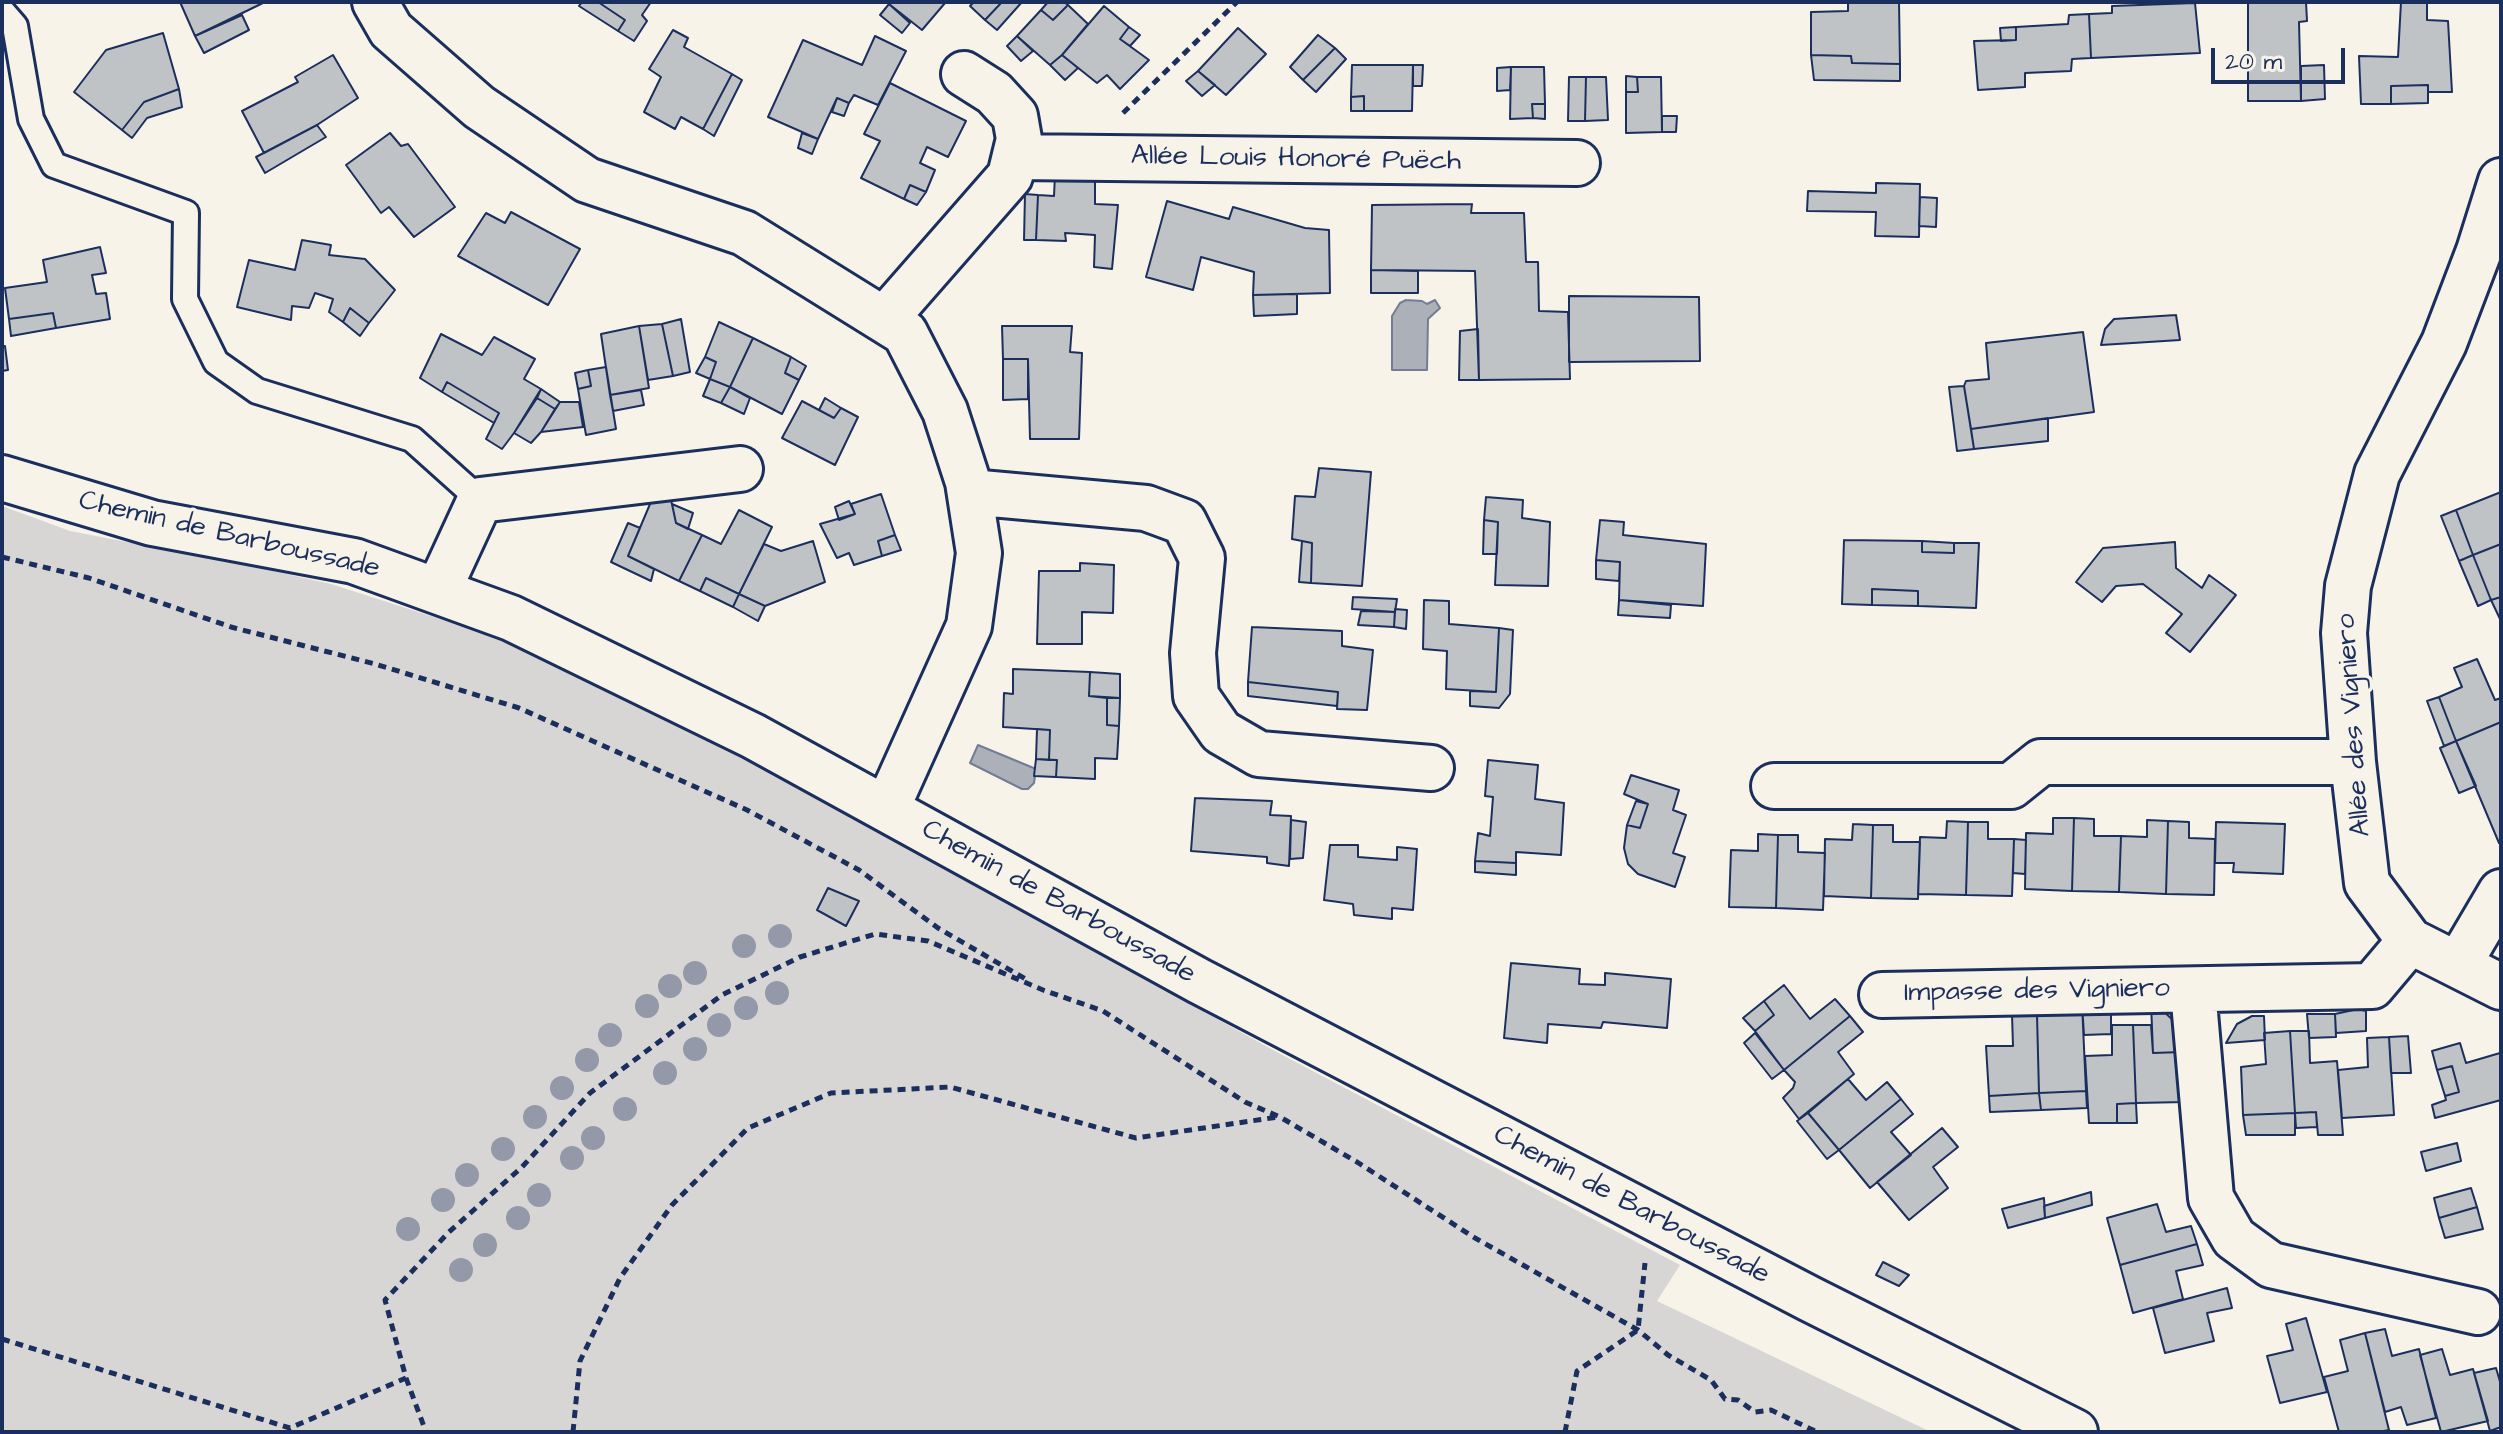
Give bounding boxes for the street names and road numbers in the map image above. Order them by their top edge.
street label: Allée Louis Honoré Puëch [1131,140,1461,180]
street label: Chemin de Barboussade [75,485,383,587]
street label: Allée des Vigniero [2330,612,2380,838]
street label: Chemin de Barboussade [915,814,1201,992]
street label: Impasse des Vigniero [1904,973,2170,1011]
street label: Chemin de Barboussade [1487,1119,1775,1293]

